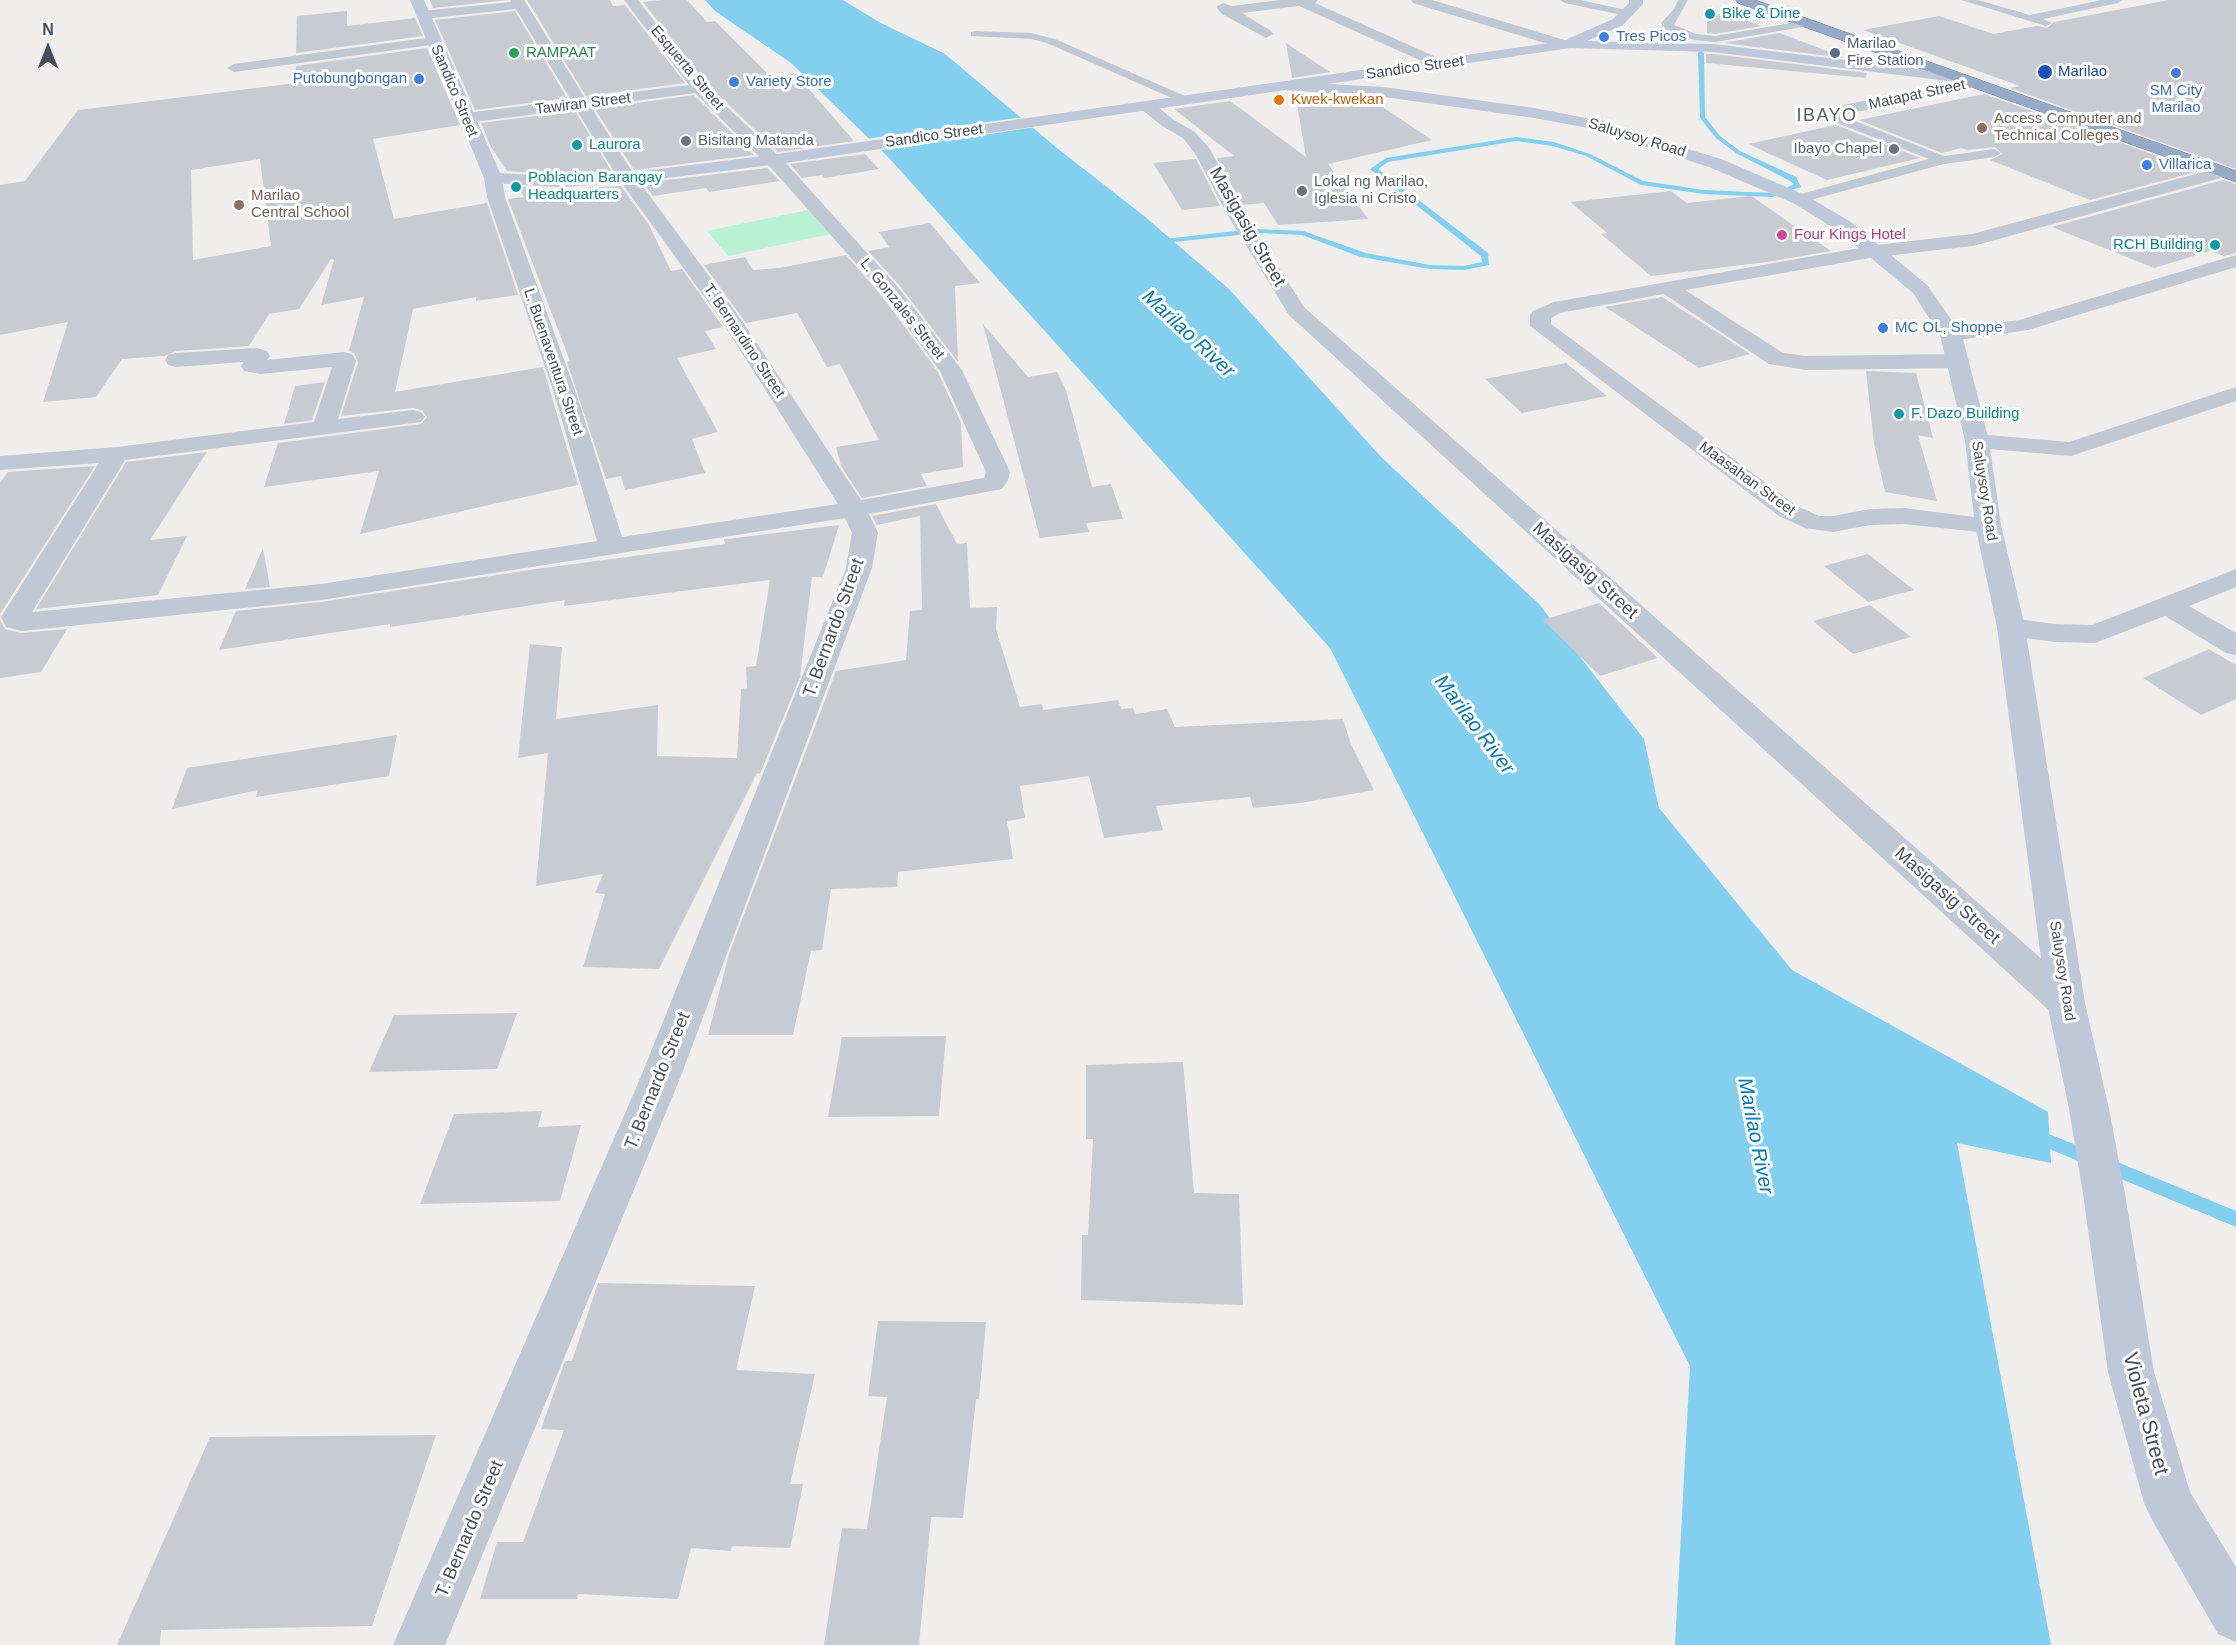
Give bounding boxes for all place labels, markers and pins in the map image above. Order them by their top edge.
place label: Bike & Dine [1722,5,1800,23]
marker: Bike & Dine [1703,7,1717,21]
place label: Tres Picos [1616,28,1686,46]
marker: Tres Picos [1597,30,1611,44]
place label: Marilao Fire Station [1847,35,1924,70]
place label: RAMPAAT [526,44,596,62]
marker: RAMPAAT [507,46,521,60]
marker: Marilao Fire Station [1828,46,1842,60]
marker: Marilao [2036,63,2054,81]
place label: Marilao [2058,63,2107,81]
marker: SM City Marilao [2169,66,2183,80]
place label: Putobungbongan [293,70,407,88]
marker: Putobungbongan [412,72,426,86]
place label: Variety Store [746,73,832,91]
marker: Variety Store [727,75,741,89]
place label: SM City Marilao [2150,82,2202,117]
place label: Kwek-kwekan [1291,91,1384,109]
marker: Kwek-kwekan [1272,93,1286,107]
place label: Access Computer and Technical Colleges [1994,110,2142,145]
marker: Access Computer and Technical Colleges [1975,121,1989,135]
place label: Bisitang Matanda [698,132,814,150]
marker: Bisitang Matanda [679,134,693,148]
place label: Laurora [589,136,641,154]
marker: Laurora [570,138,584,152]
place label: Ibayo Chapel [1794,140,1882,158]
marker: Ibayo Chapel [1887,142,1901,156]
place label: Villarica [2159,156,2211,174]
marker: Villarica [2140,158,2154,172]
place label: Poblacion Barangay Headquarters [528,169,662,204]
place label: Lokal ng Marilao, Iglesia ni Cristo [1314,173,1428,208]
marker: Poblacion Barangay Headquarters [509,180,523,194]
marker: Lokal ng Marilao, Iglesia ni Cristo [1295,184,1309,198]
place label: Marilao Central School [251,187,349,222]
marker: Marilao Central School [232,198,246,212]
place label: Four Kings Hotel [1794,226,1906,244]
marker: Four Kings Hotel [1775,228,1789,242]
place label: RCH Building [2113,236,2203,254]
marker: RCH Building [2208,238,2222,252]
place label: MC OL, Shoppe [1895,319,2003,337]
marker: MC OL, Shoppe [1876,321,1890,335]
place label: F. Dazo Building [1911,405,2019,423]
marker: F. Dazo Building [1892,407,1906,421]

